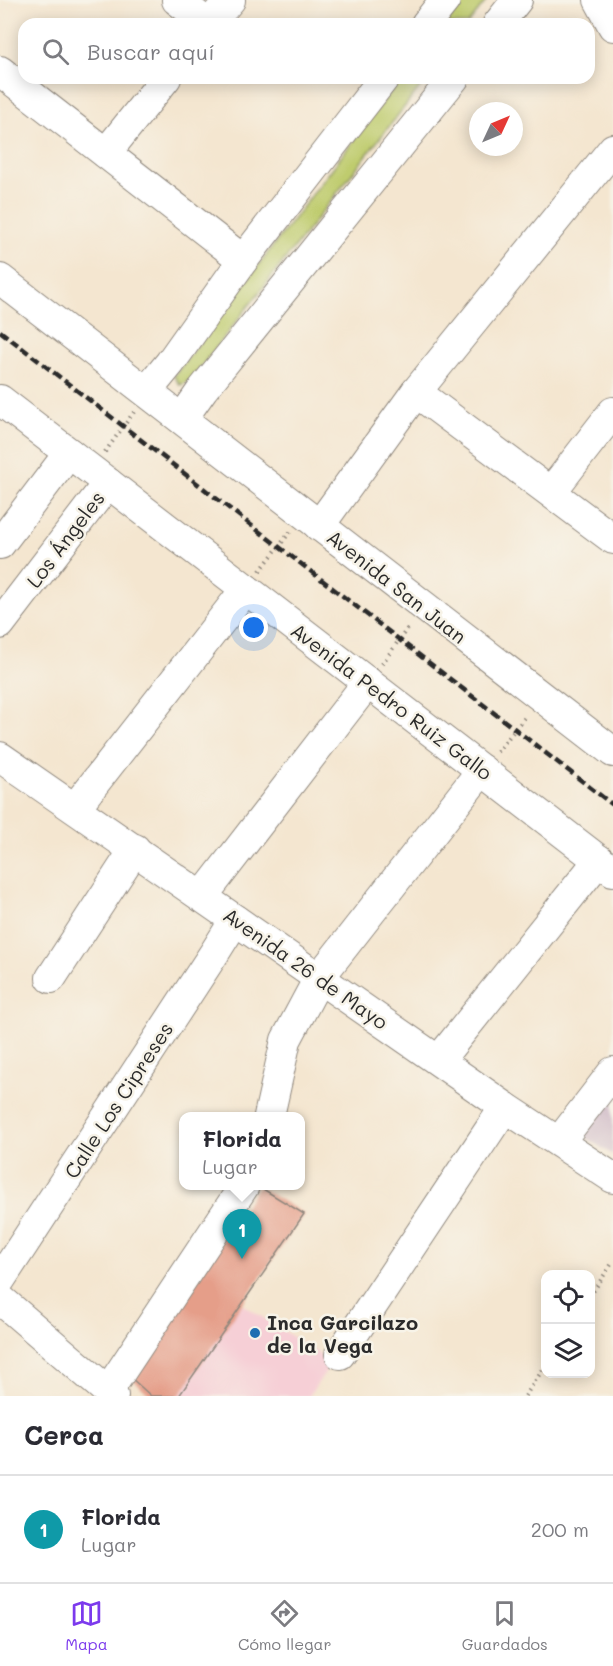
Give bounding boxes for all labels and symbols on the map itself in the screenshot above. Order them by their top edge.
north arrow [469,102,523,156]
street label: Los Ángeles [20,485,110,593]
street label: Avenida San Juan [322,523,472,649]
your location [239,613,268,642]
street label: Avenida Pedro Ruiz Gallo [286,617,498,785]
street label: Avenida 26 de Mayo [219,901,394,1035]
street label: Calle Los Cipreses [58,1017,178,1183]
pin: 1 [222,1210,262,1259]
place label: Inca Garcilazo de la Vega [267,1309,418,1358]
marker: Inca Garcilazo de la Vega [248,1326,262,1340]

